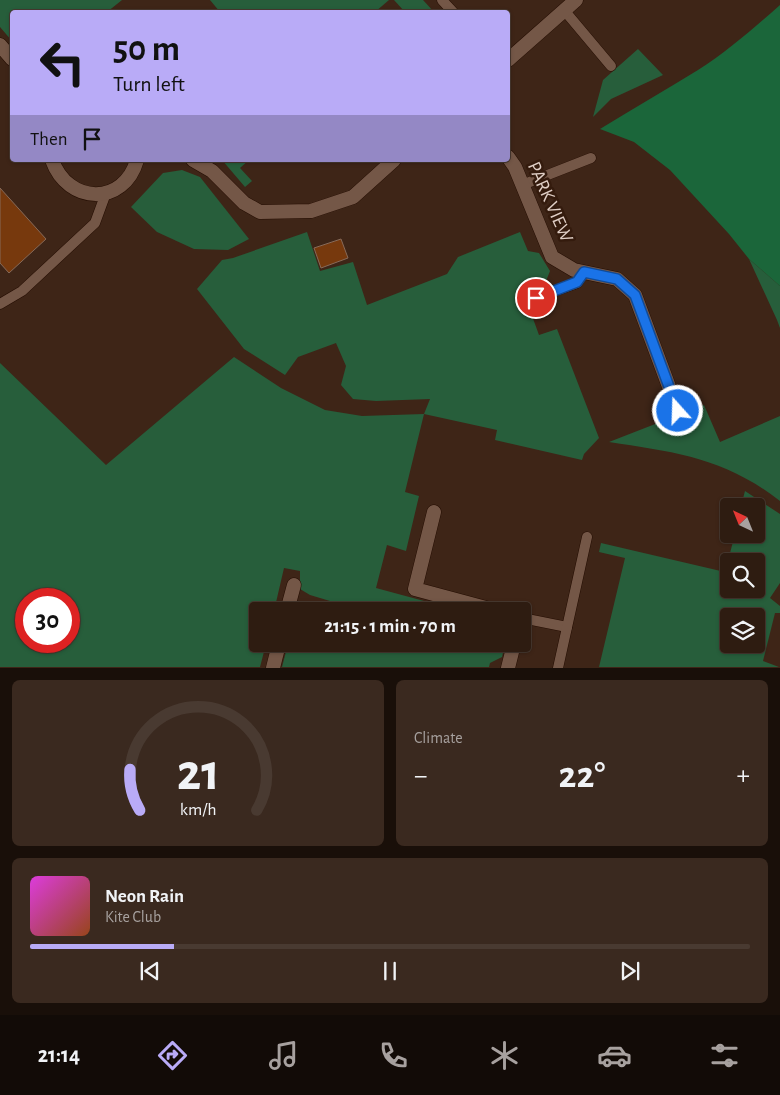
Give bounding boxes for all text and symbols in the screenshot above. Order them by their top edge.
icon: left [30,30,95,95]
text: 50 m [113,32,180,67]
text: Turn left [113,73,185,95]
icon: arrive [78,125,106,153]
text: Then [30,130,68,149]
street label: PARK VIEW [524,159,576,245]
pin [515,277,557,319]
icon: arrive [522,284,550,312]
position arrow [651,384,703,436]
north arrow [720,498,765,542]
map controls [720,498,765,653]
button: search [720,553,765,598]
speed limit sign: 30 [15,588,80,653]
button: layers [720,608,765,653]
text: 21:15 · 1 min · 70 m [324,617,456,636]
text: Climate [414,730,463,746]
text: 21 [176,747,220,799]
text: 22° [559,757,605,795]
text: − [414,762,427,790]
text: + [737,762,750,790]
text: km/h [180,801,216,819]
text: Neon Rain [105,887,184,906]
text: Kite Club [105,909,161,925]
icon: previous [136,957,164,985]
icon: pause [376,957,404,985]
icon: next [616,957,644,985]
icon: directions [155,1038,190,1073]
icon: music [266,1038,301,1073]
icon: phone [376,1038,411,1073]
icon: climate [487,1038,522,1073]
icon: car [597,1038,632,1073]
icon: filters [707,1038,742,1073]
text: 21:14 [38,1044,80,1066]

